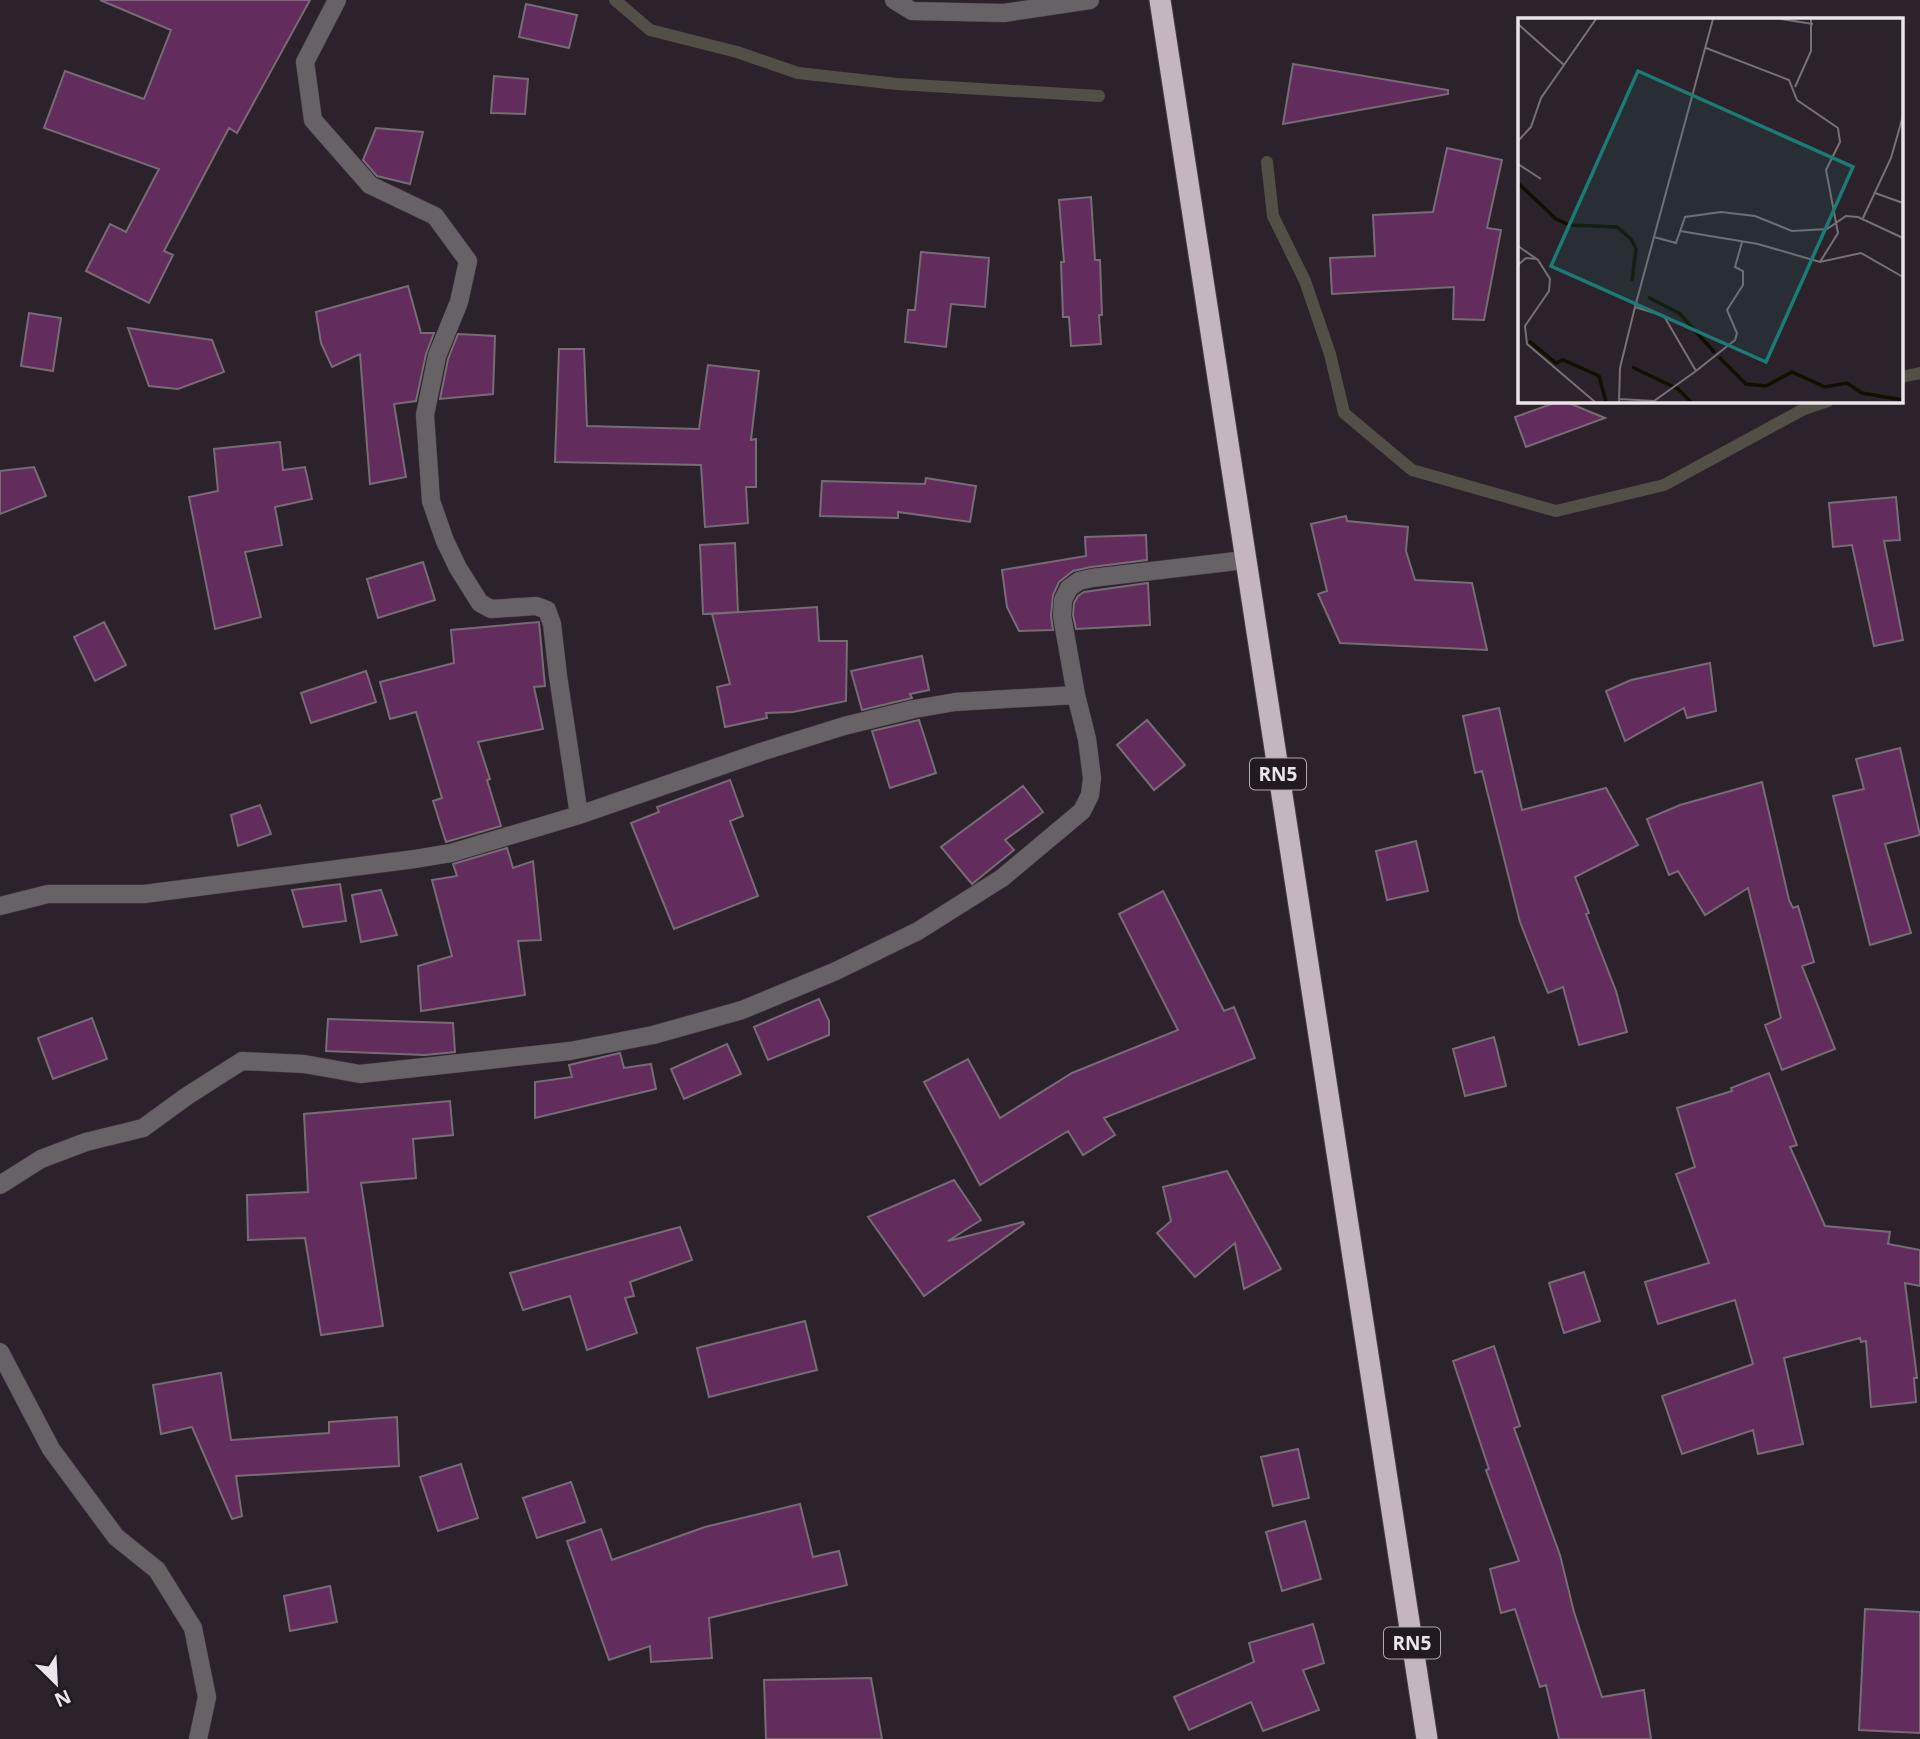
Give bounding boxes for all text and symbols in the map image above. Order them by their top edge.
inset map [1518,18,1902,402]
road number: RN5 [1250,758,1306,790]
road number: RN5 [1384,1628,1440,1658]
north arrow [21,1648,91,1718]
text: N [51,1684,75,1714]

